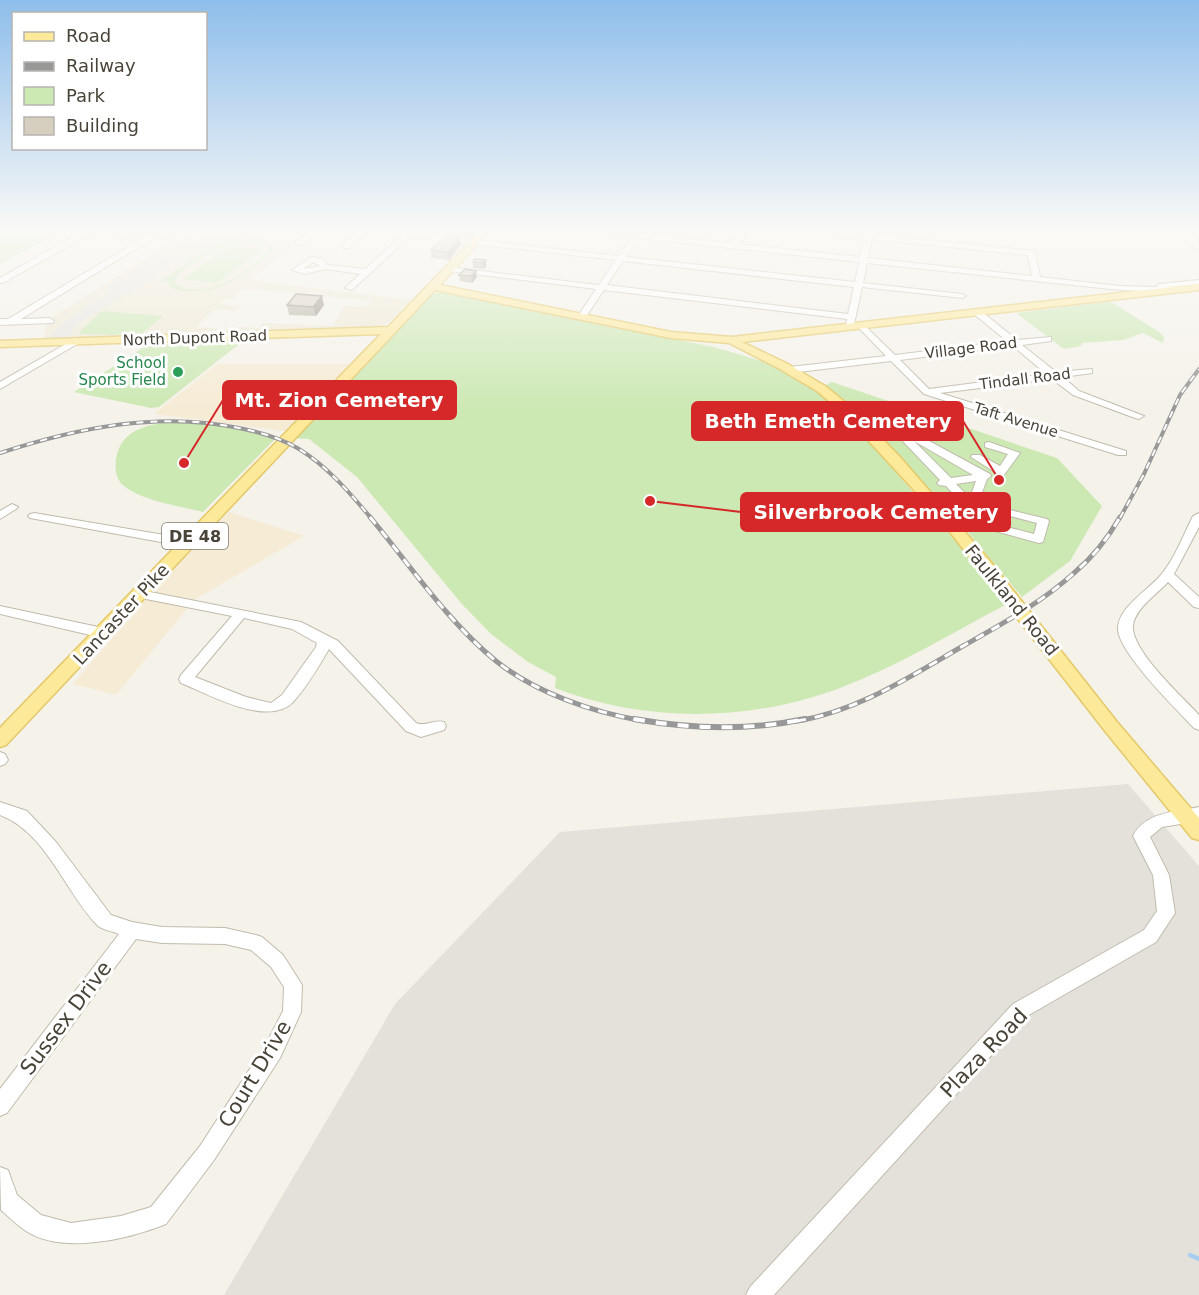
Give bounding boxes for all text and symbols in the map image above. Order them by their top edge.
legend [12,12,207,150]
text: Road [66,25,111,46]
text: Railway [66,55,136,76]
text: Park [66,85,105,106]
text: Building [66,115,139,136]
street label: North Dupont Road [123,326,267,350]
street label: Village Road [924,333,1018,363]
place label: School Sports Field [79,354,166,389]
street label: Tindall Road [977,364,1072,394]
marker: School Sports Field [171,365,185,379]
callout: Mt. Zion Cemetery [223,381,456,419]
text: Mt. Zion Cemetery [235,388,444,412]
street label: Taft Avenue [971,398,1060,441]
callout: Beth Emeth Cemetery [692,402,963,440]
text: Beth Emeth Cemetery [704,409,952,433]
callout: Silverbrook Cemetery [741,493,1010,531]
text: Silverbrook Cemetery [753,500,999,524]
road number: DE 48 [162,523,228,549]
street label: Faulkland Road [961,540,1063,660]
street label: Lancaster Pike [69,559,173,669]
street label: Sussex Drive [15,956,117,1080]
street label: Plaza Road [936,1003,1032,1103]
street label: Court Drive [214,1016,296,1132]

